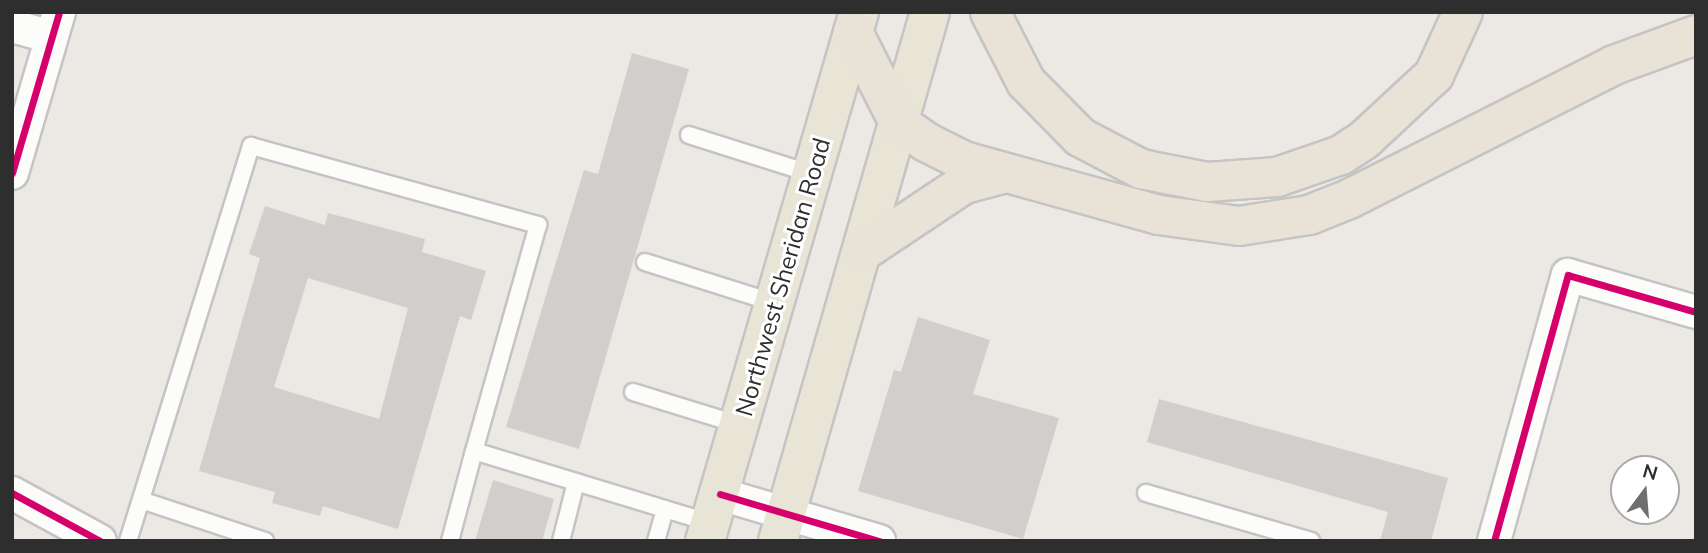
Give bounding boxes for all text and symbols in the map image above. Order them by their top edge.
street label: Northwest Sheridan Road [729,135,837,419]
north arrow [1610,455,1680,525]
text: N [1640,458,1660,485]

